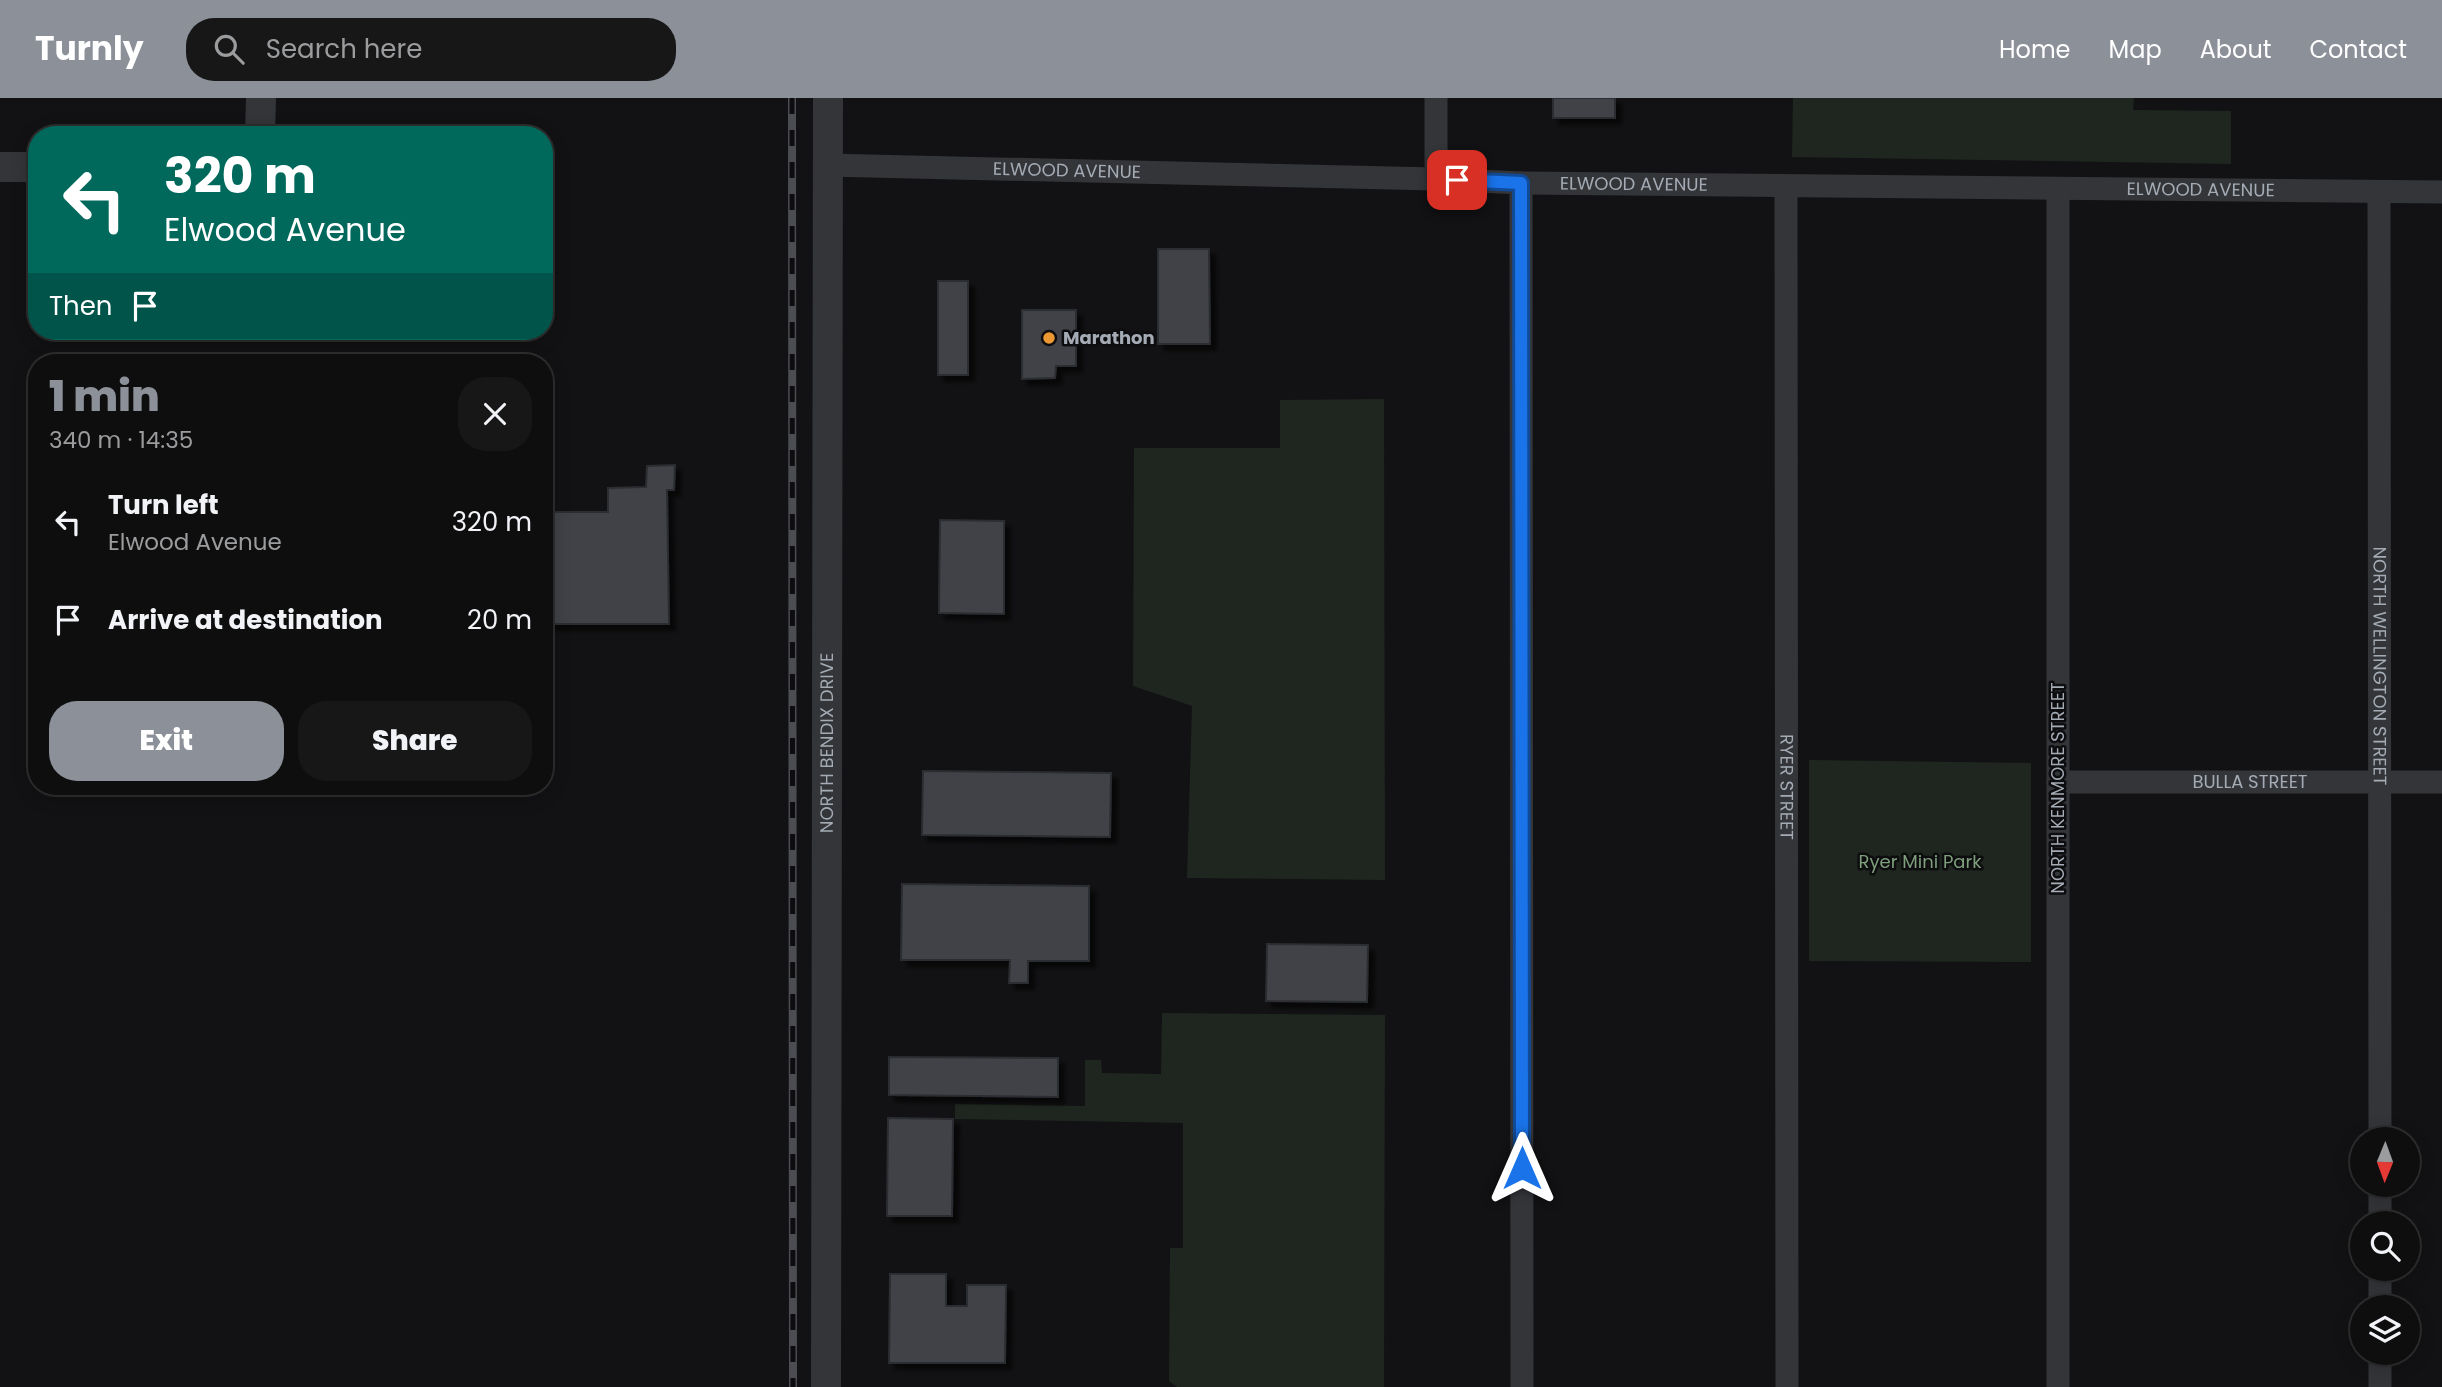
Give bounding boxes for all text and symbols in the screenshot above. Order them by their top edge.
search box [186,18,676,81]
text: Turnly [35,25,144,72]
icon: search [210,30,248,68]
text: Search here [266,31,422,67]
text: Home [1999,33,2071,66]
text: Map [2109,33,2162,66]
text: About [2200,33,2271,66]
text: Contact [2309,33,2407,66]
text: 320 m [164,142,316,210]
pin [1427,150,1487,210]
icon: left [49,154,140,245]
street label: ELWOOD AVENUE [993,156,1141,184]
icon: arrive [1438,161,1476,199]
street label: ELWOOD AVENUE [1560,170,1708,197]
street label: ELWOOD AVENUE [2127,176,2275,202]
text: Elwood Avenue [164,207,406,252]
icon: arrive [126,287,164,325]
text: Then [49,288,112,324]
place label: Marathon [1063,325,1155,350]
marker: Marathon [1041,330,1057,346]
text: 1 min [49,367,160,426]
button: close [458,377,532,451]
text: 340 m · 14:35 [49,424,193,456]
text: Turn left [108,487,219,523]
icon: left [49,503,87,541]
text: 320 m [452,504,532,540]
text: Elwood Avenue [108,526,282,558]
street label: NORTH WELLINGTON STREET [2367,546,2393,786]
icon: arrive [49,601,87,639]
text: Arrive at destination [108,602,383,638]
text: 20 m [467,602,532,638]
street label: NORTH BENDIX DRIVE [814,653,839,833]
street label: NORTH KENMORE STREET [2045,682,2070,894]
button: Exit [49,701,284,781]
button: Share [298,701,532,781]
street label: RYER STREET [1774,734,1800,840]
street label: BULLA STREET [2192,769,2308,794]
park label: Ryer Mini Park [1858,849,1982,874]
north arrow [2350,1127,2420,1197]
map controls [2350,1127,2420,1365]
position arrow [1485,1131,1559,1205]
button: search [2350,1211,2420,1281]
button: layers [2350,1295,2420,1365]

